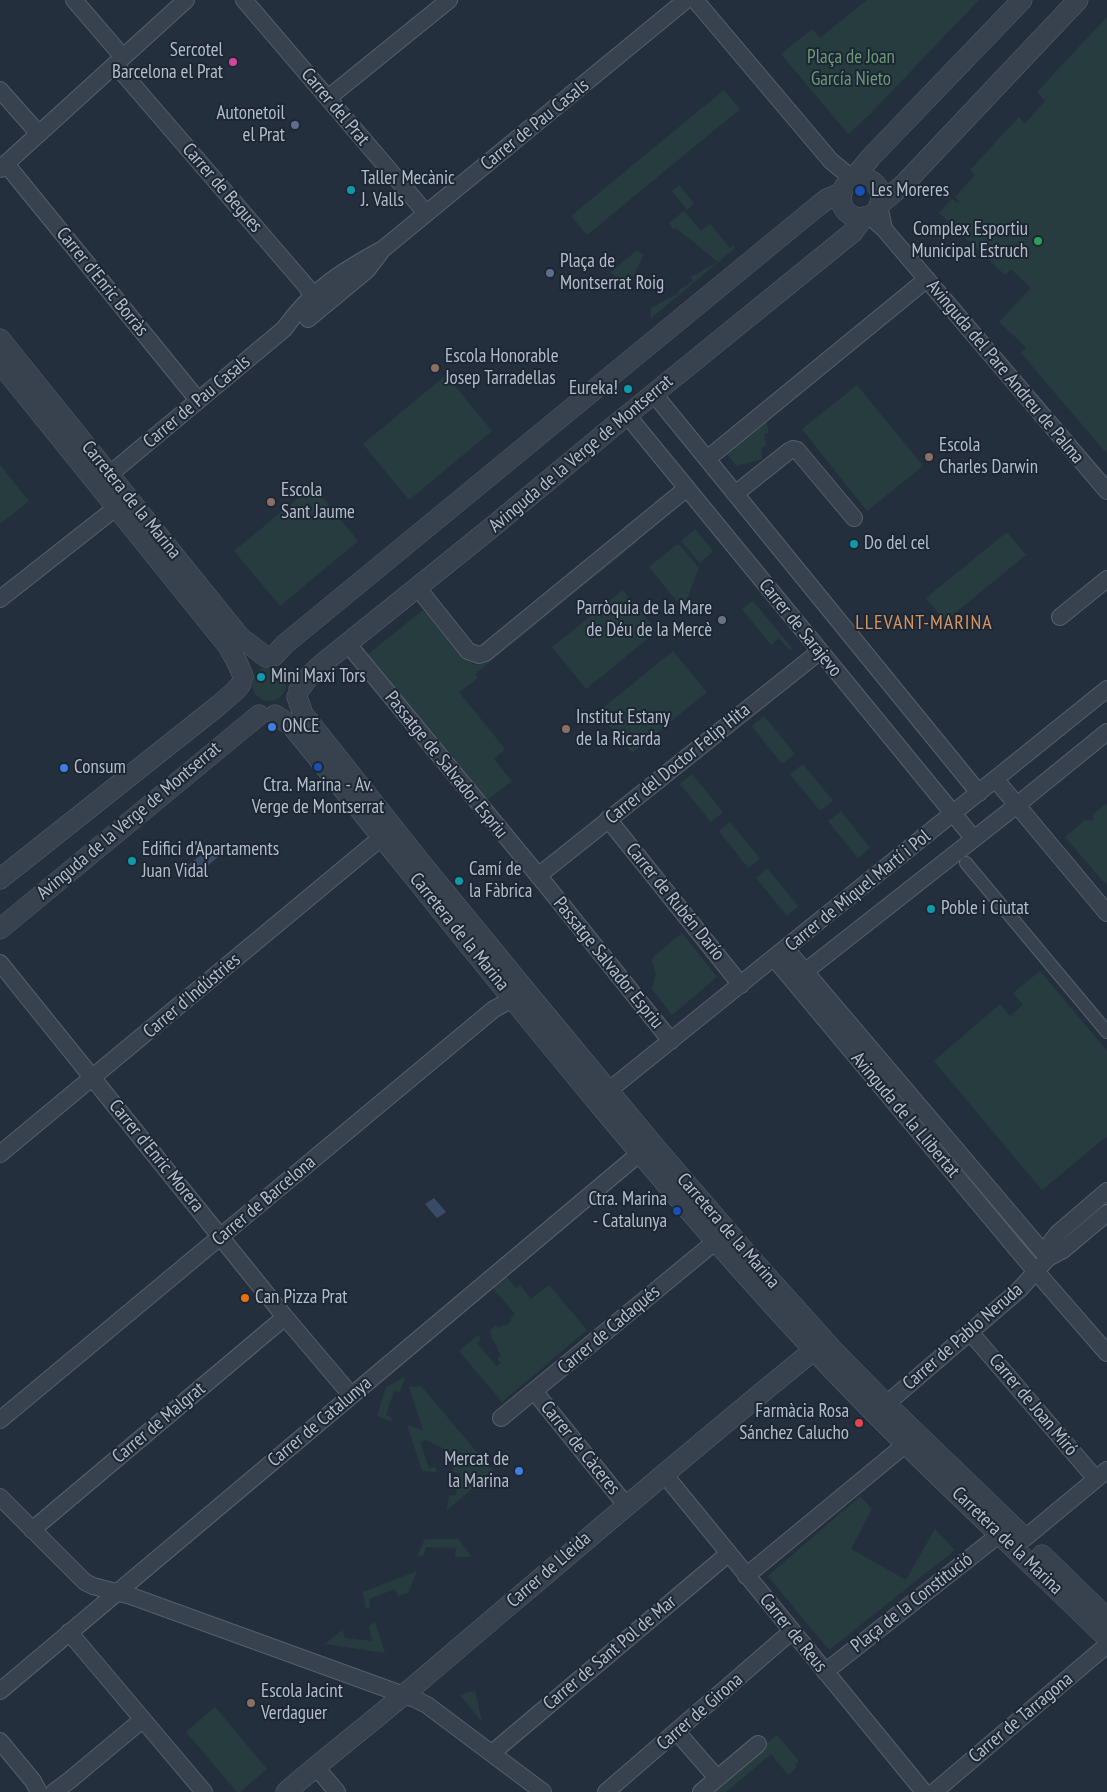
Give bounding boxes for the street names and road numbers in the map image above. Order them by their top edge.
street label: Carrer del Prat [296,64,374,150]
street label: Carrer de Pau Casals [476,74,594,176]
street label: Carrer de Begues [177,139,267,237]
street label: Carrer d'Enric Borràs [51,223,153,341]
street label: Avinguda del Pare Andreu de Palma [921,275,1089,469]
street label: Carrer de Pau Casals [139,351,255,453]
street label: Avinguda de la Verge de Montserrat [484,370,678,538]
street label: Carretera de la Marina [76,436,186,564]
street label: Carrer de Sarajevo [754,574,846,682]
street label: Passatge de Salvador Espriu [380,687,512,843]
street label: Carrer del Doctor Felip Hita [601,699,755,829]
street label: Avinguda de la Verge de Montserrat [32,737,226,905]
street label: Carrer de Miquel Martí i Pol [781,825,935,957]
street label: Carrer de Rubén Darío [621,839,729,965]
street label: Carretera de la Marina [404,868,514,996]
street label: Passatge Salvador Espriu [548,893,668,1033]
street label: Carrer d'Indústries [139,949,245,1043]
street label: Avinguda de la Llibertat [846,1048,964,1182]
street label: Carrer d'Enric Morera [104,1095,208,1217]
street label: Carrer de Barcelona [208,1151,320,1251]
street label: Carretera de la Marina [672,1169,784,1293]
street label: Carrer de Pablo Neruda [898,1279,1028,1395]
street label: Carrer de Cadaqués [553,1281,665,1379]
street label: Carrer de Joan Miró [984,1349,1082,1461]
street label: Carrer de Catalunya [264,1372,376,1472]
street label: Carrer de Malgrat [108,1378,210,1468]
street label: Carrer de Càceres [535,1397,625,1499]
street label: Carretera de la Marina [947,1482,1067,1600]
street label: Carrer de Lleida [502,1527,596,1613]
street label: Plaça de la Constitució [847,1548,977,1658]
street label: Carrer de Reus [754,1589,832,1677]
street label: Carrer de Sant Pol de Mar [539,1591,681,1715]
street label: Carrer de Girona [652,1668,748,1756]
street label: Carrer de Tarragona [964,1668,1078,1768]

